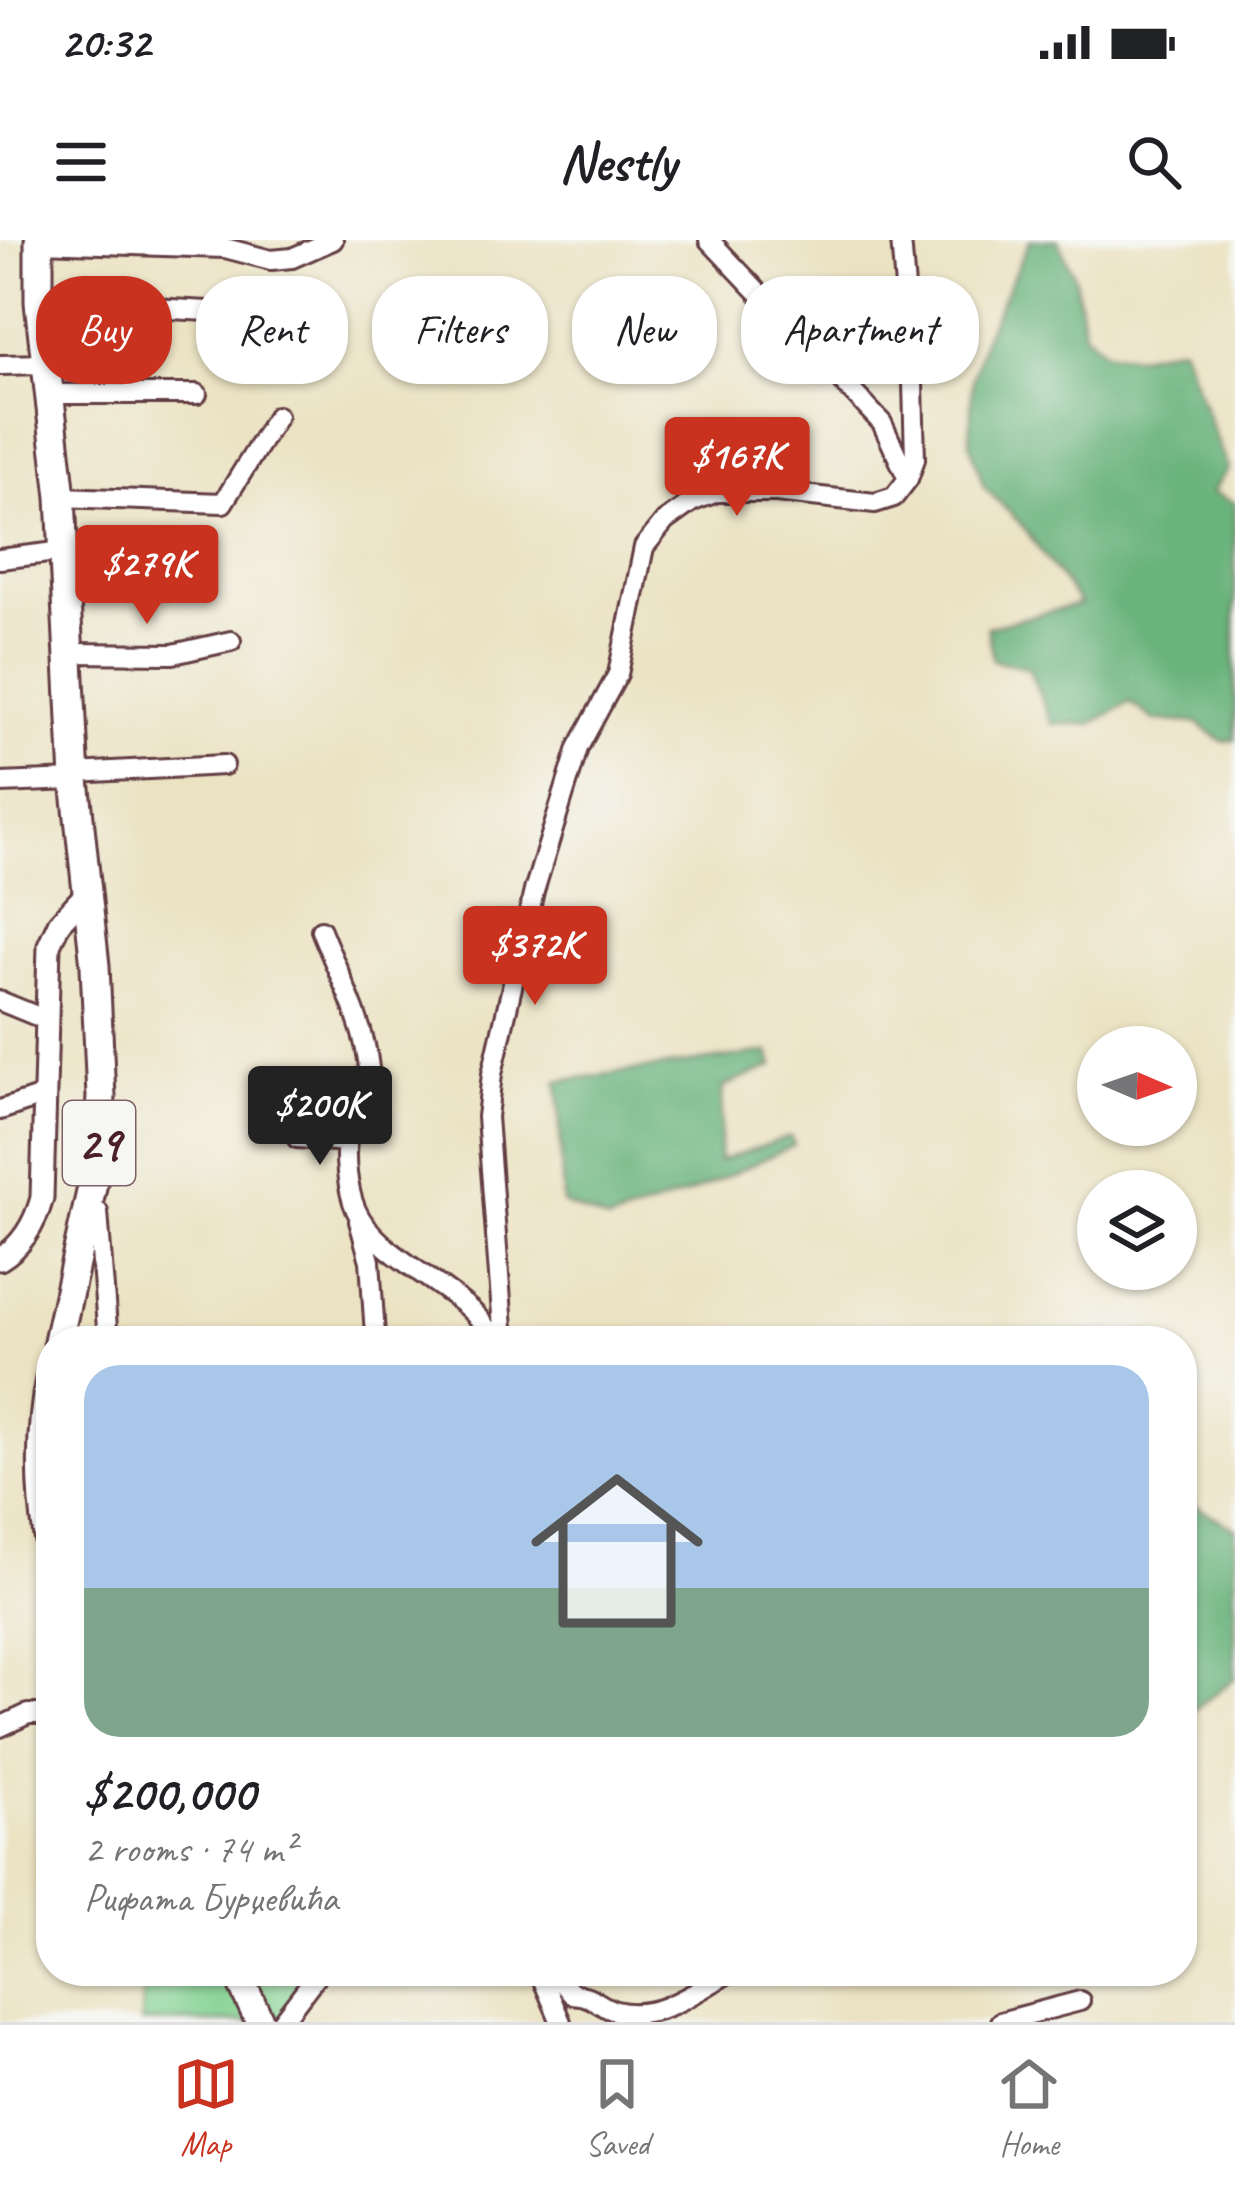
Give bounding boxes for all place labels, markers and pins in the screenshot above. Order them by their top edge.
pin: $167K [653,417,821,519]
pin: $279K [63,525,231,627]
pin: $372K [451,906,619,1008]
pin: $200K [236,1066,404,1168]

